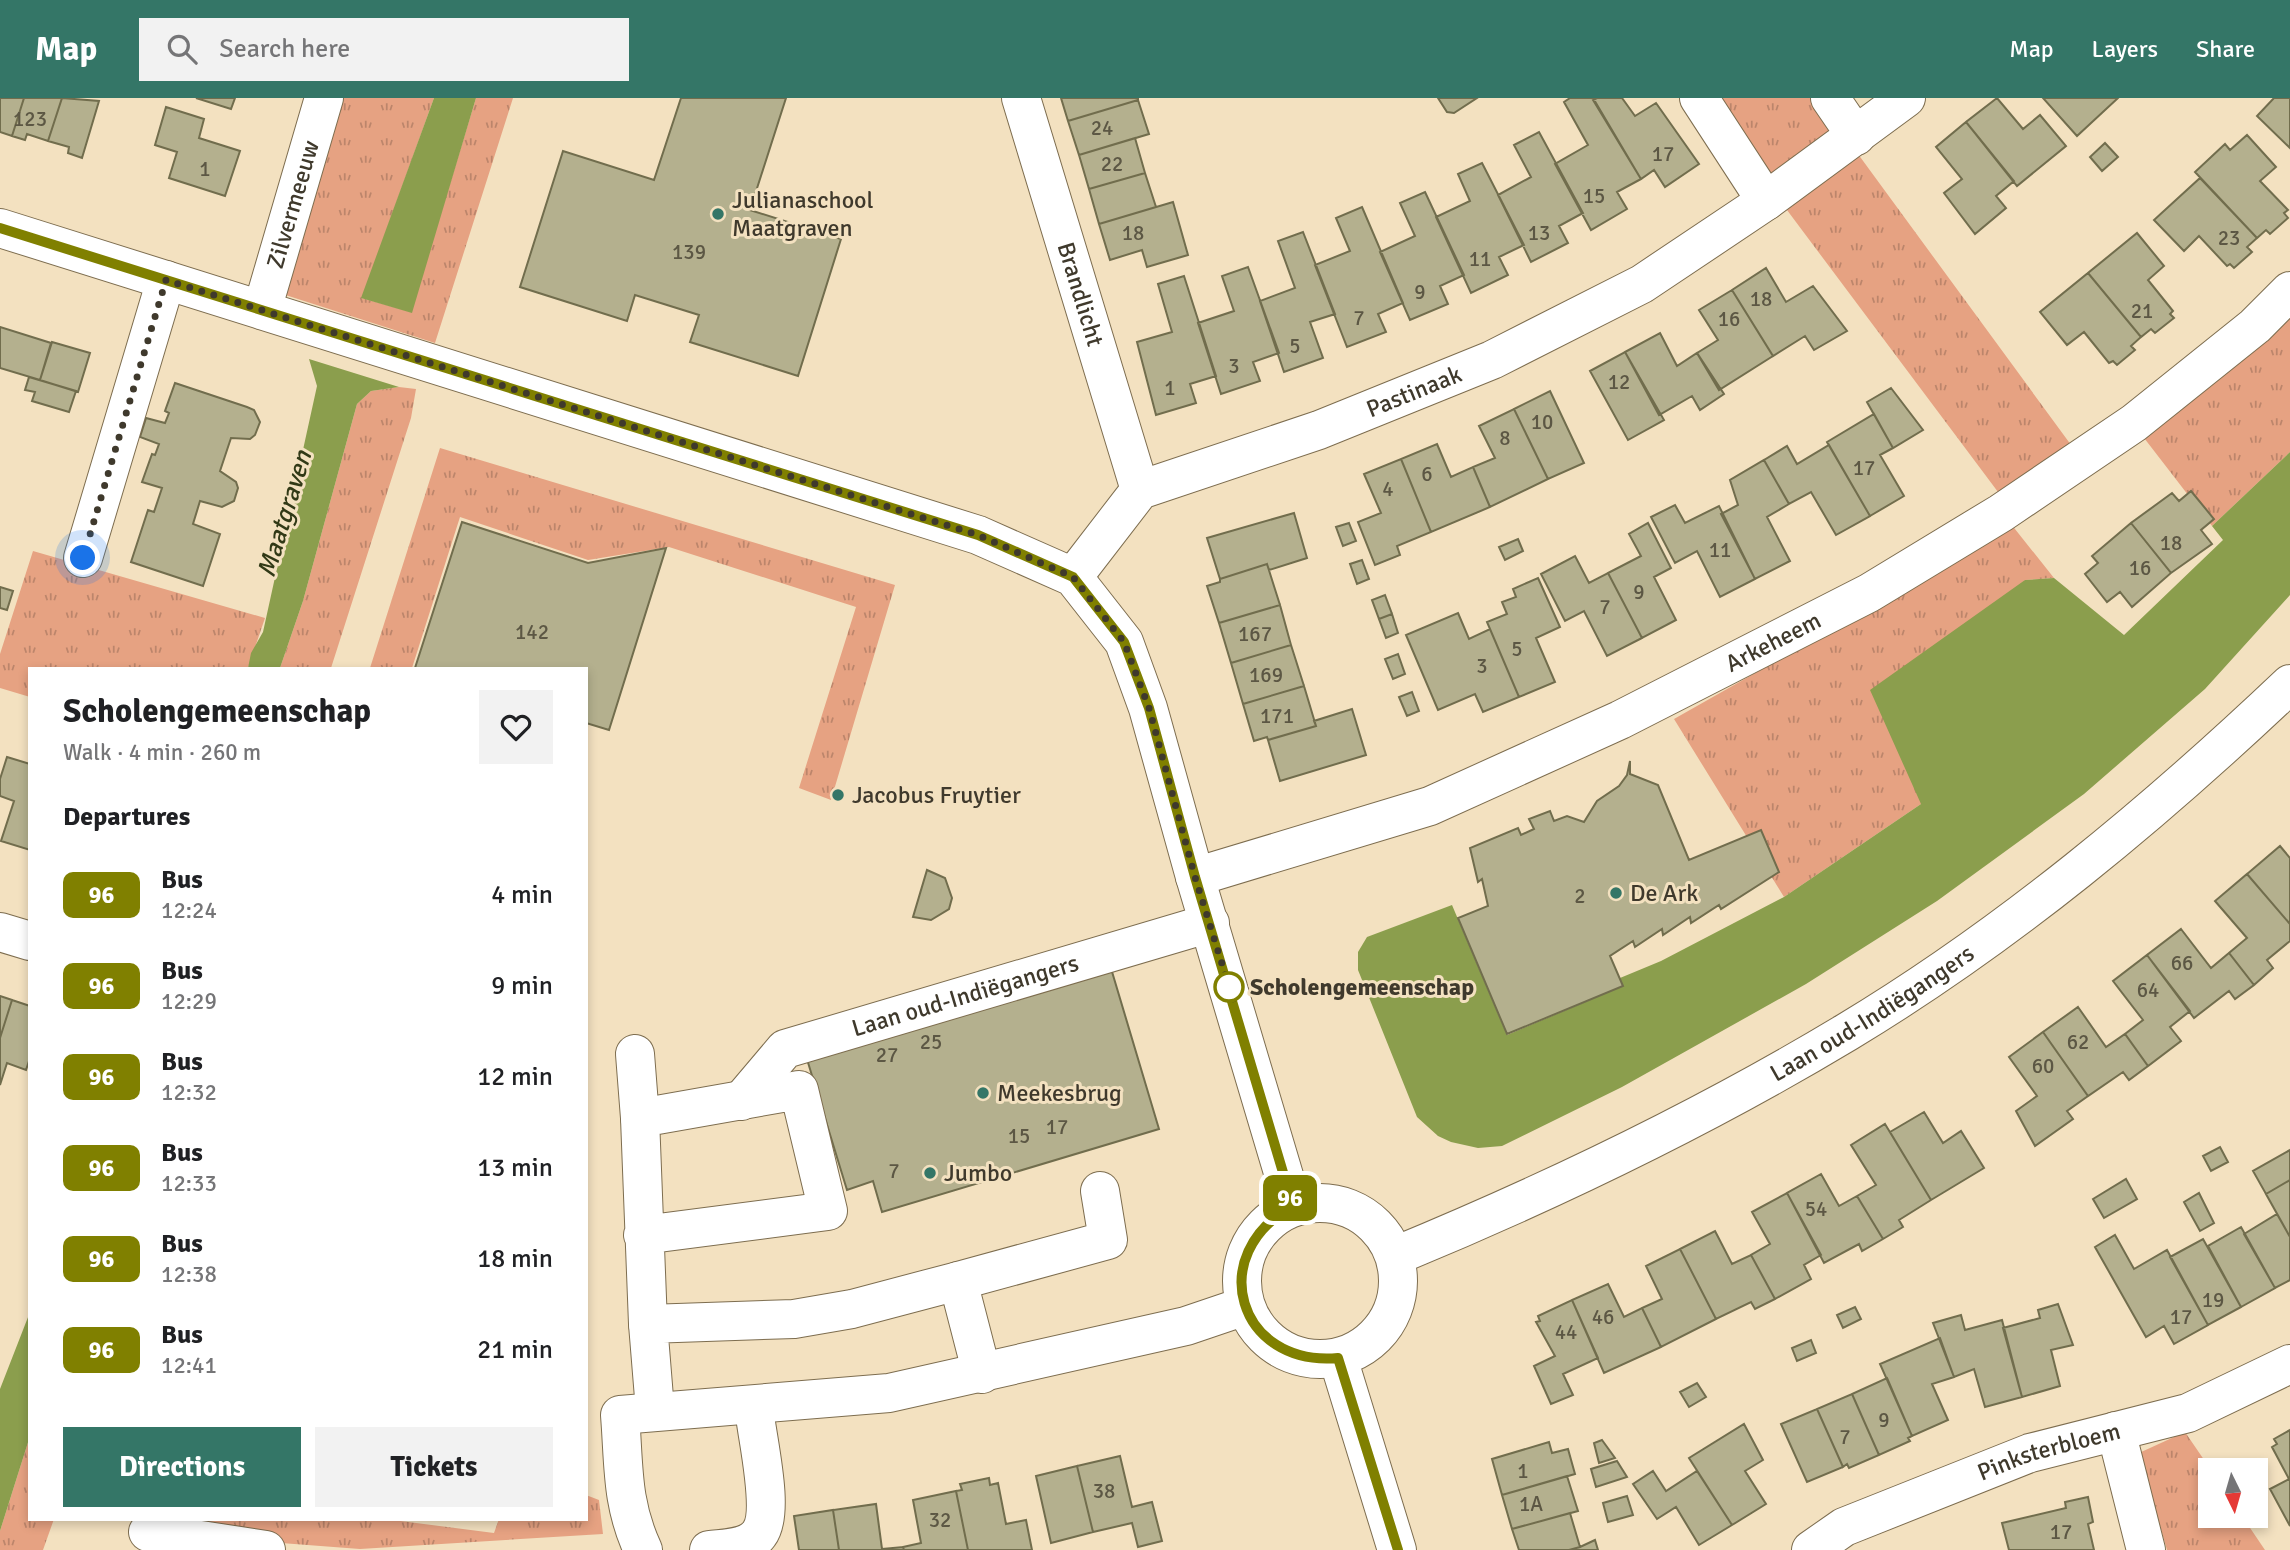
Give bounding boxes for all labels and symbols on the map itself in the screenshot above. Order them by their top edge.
house number: 123 [13,106,47,132]
house number: 24 [1091,115,1113,141]
street label: Zilvermeeuw [260,137,326,272]
house number: 17 [1652,141,1674,167]
house number: 22 [1101,151,1123,177]
house number: 1 [199,156,211,182]
house number: 15 [1583,183,1605,209]
place label: Julianaschool Maatgraven [732,185,874,243]
marker: Julianaschool Maatgraven [710,206,726,222]
house number: 18 [1122,220,1144,246]
house number: 13 [1528,220,1550,246]
house number: 23 [2218,225,2240,251]
house number: 139 [672,239,706,265]
street label: Brandlicht [1051,239,1110,350]
house number: 11 [1469,246,1491,272]
house number: 9 [1414,279,1426,305]
house number: 18 [1750,286,1772,312]
house number: 21 [2131,298,2153,324]
house number: 7 [1353,305,1365,331]
house number: 16 [1718,306,1740,332]
house number: 5 [1289,333,1301,359]
house number: 3 [1228,353,1240,379]
street label: Pastinaak [1362,359,1466,424]
house number: 12 [1608,369,1630,395]
house number: 1 [1164,375,1176,401]
house number: 10 [1531,409,1553,435]
house number: 8 [1499,425,1511,451]
water label: Maatgraven [251,446,320,581]
house number: 17 [1853,455,1875,481]
house number: 6 [1421,461,1433,487]
house number: 4 [1382,476,1394,502]
house number: 18 [2160,530,2182,556]
house number: 11 [1709,537,1731,563]
your location [65,540,100,575]
house number: 16 [2129,555,2151,581]
house number: 9 [1633,579,1645,605]
house number: 7 [1599,594,1611,620]
street label: Arkeheem [1720,605,1826,679]
house number: 142 [515,619,549,645]
house number: 167 [1238,621,1272,647]
house number: 5 [1511,636,1523,662]
house number: 3 [1476,653,1488,679]
house number: 169 [1249,662,1283,688]
house number: 171 [1260,703,1294,729]
place label: Jacobus Fruytier [852,780,1021,810]
marker: Jacobus Fruytier [830,787,846,803]
place label: De Ark [1630,878,1698,908]
house number: 2 [1574,883,1586,909]
marker: De Ark [1608,885,1624,901]
street label: Laan oud-Indiëgangers [1765,938,1980,1088]
street label: Laan oud-Indiëgangers [848,948,1082,1043]
house number: 66 [2171,950,2193,976]
marker: Scholengemeenschap [1214,972,1244,1002]
place label: Scholengemeenschap [1250,972,1474,1002]
house number: 64 [2137,977,2159,1003]
house number: 25 [920,1029,942,1055]
house number: 62 [2067,1029,2089,1055]
house number: 27 [876,1042,898,1068]
house number: 60 [2032,1053,2054,1079]
place label: Meekesbrug [997,1078,1122,1108]
marker: Meekesbrug [975,1085,991,1101]
house number: 17 [1046,1114,1068,1140]
house number: 15 [1008,1123,1030,1149]
house number: 7 [888,1158,900,1184]
place label: Jumbo [944,1158,1012,1188]
marker: Jumbo [922,1165,938,1181]
line badge: 96 [1258,1175,1322,1221]
house number: 54 [1805,1196,1827,1222]
house number: 19 [2202,1287,2224,1313]
house number: 46 [1592,1304,1614,1330]
house number: 17 [2170,1304,2192,1330]
house number: 44 [1555,1319,1577,1345]
house number: 9 [1878,1407,1890,1433]
street label: Pinksterbloem [1973,1416,2123,1487]
house number: 7 [1839,1424,1851,1450]
house number: 1 [1517,1458,1529,1484]
north arrow [2198,1458,2268,1528]
house number: 38 [1093,1478,1115,1504]
house number: 1A [1519,1491,1543,1517]
house number: 32 [929,1507,951,1533]
house number: 17 [2050,1519,2072,1545]

